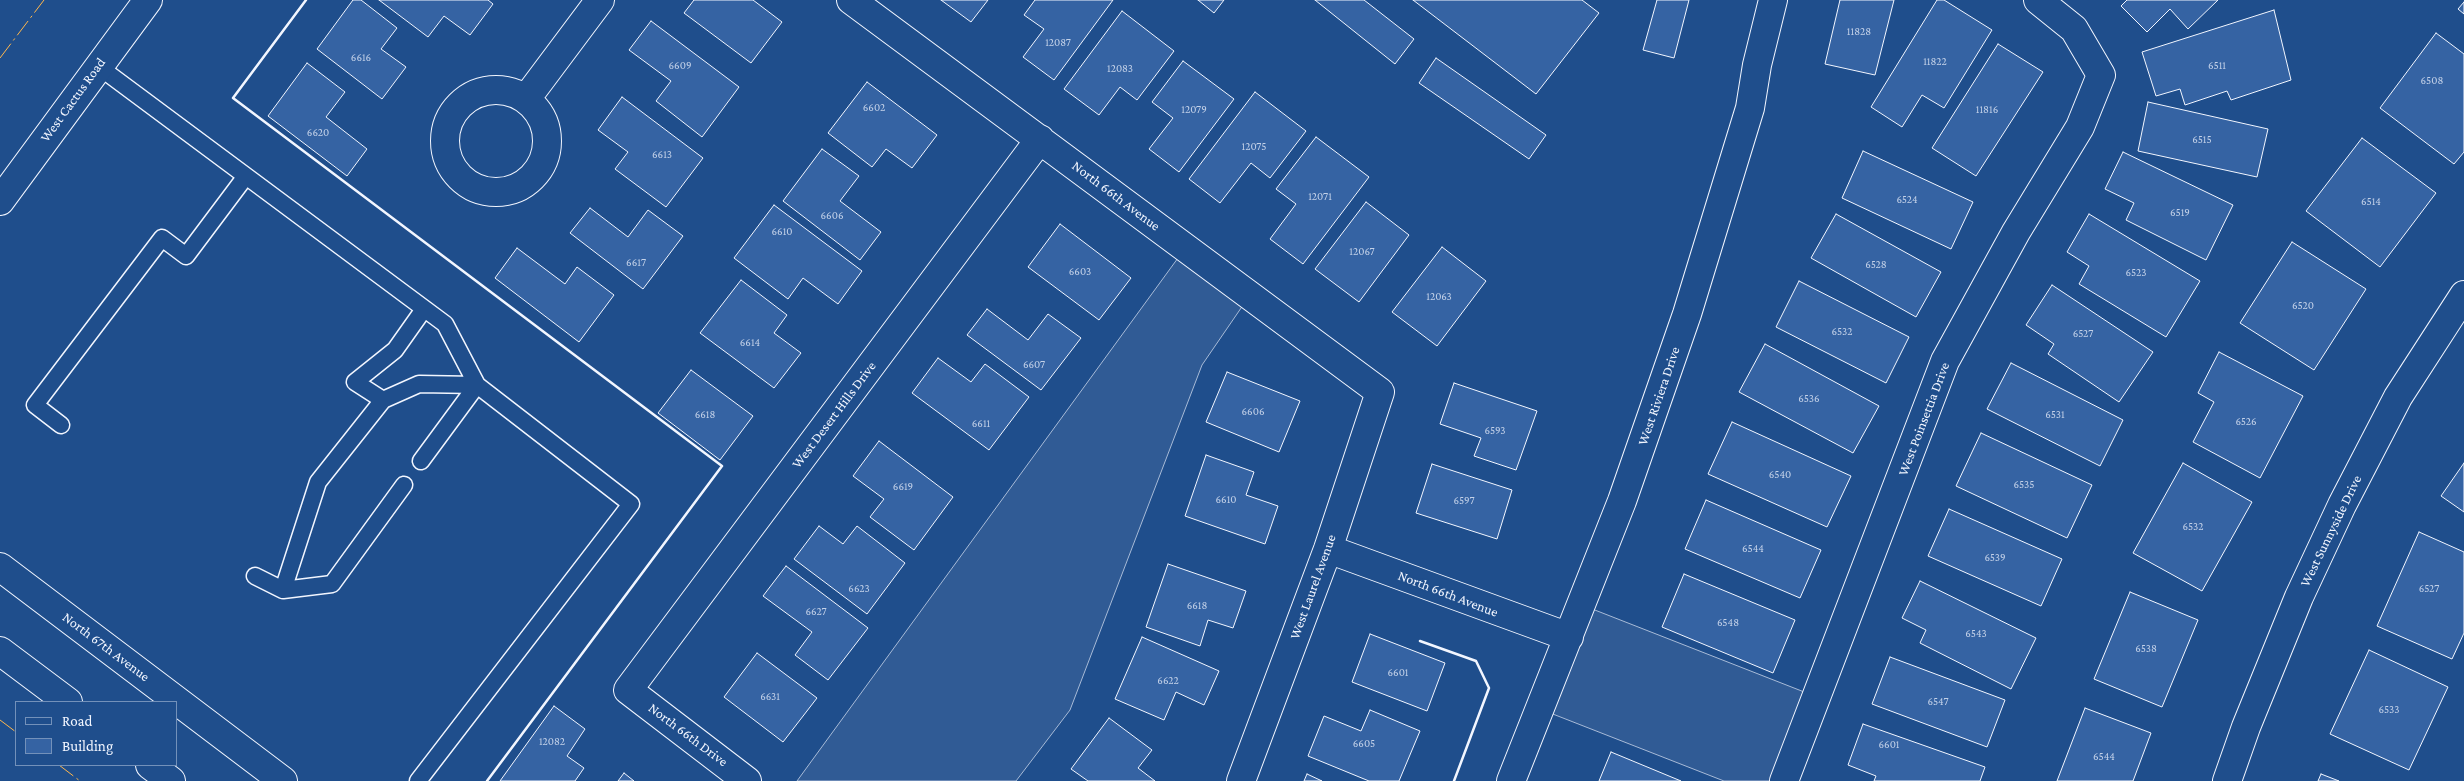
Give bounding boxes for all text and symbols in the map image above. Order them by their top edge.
house number: 11828 [1847,25,1871,39]
house number: 12087 [1045,36,1071,50]
house number: 6616 [351,51,371,65]
street label: West Cactus Road [37,55,109,145]
house number: 11822 [1923,55,1947,69]
house number: 6609 [669,59,691,73]
house number: 6511 [2208,59,2226,73]
house number: 12083 [1107,62,1133,76]
house number: 6508 [2421,74,2443,88]
house number: 6602 [863,101,885,115]
house number: 12079 [1181,103,1207,117]
house number: 11816 [1976,103,1998,117]
house number: 6620 [307,126,329,140]
house number: 6515 [2192,133,2212,147]
house number: 12075 [1242,140,1266,154]
house number: 6613 [652,148,672,162]
street label: North 66th Avenue [1069,157,1163,235]
house number: 12071 [1308,190,1332,204]
house number: 6524 [1896,193,1918,207]
house number: 6514 [2361,195,2381,209]
house number: 6519 [2170,206,2190,220]
house number: 6606 [821,209,843,223]
house number: 6610 [771,225,793,239]
house number: 12067 [1349,245,1375,259]
house number: 6617 [626,256,646,270]
house number: 6528 [1865,258,1887,272]
house number: 6603 [1069,265,1091,279]
house number: 6523 [2126,266,2146,280]
house number: 12063 [1426,290,1452,304]
house number: 6520 [2292,299,2314,313]
house number: 6532 [1832,325,1852,339]
house number: 6527 [2073,327,2093,341]
house number: 6614 [740,336,760,350]
street label: West Riviera Drive [1634,345,1684,447]
street label: West Desert Hills Drive [788,358,880,472]
house number: 6607 [1023,358,1045,372]
street label: West Poinsettia Drive [1895,360,1953,478]
house number: 6536 [1798,392,1820,406]
house number: 6606 [1242,405,1264,419]
house number: 6618 [695,408,715,422]
house number: 6531 [2045,408,2065,422]
house number: 6526 [2235,415,2257,429]
house number: 6611 [972,417,990,431]
house number: 6593 [1484,424,1506,438]
house number: 6540 [1769,468,1791,482]
street label: West Sunnyside Drive [2297,472,2365,590]
house number: 6535 [2014,478,2034,492]
house number: 6619 [893,480,913,494]
house number: 6610 [1215,493,1237,507]
house number: 6597 [1454,494,1474,508]
house number: 6532 [2183,520,2203,534]
street label: West Laurel Avenue [1286,532,1340,642]
house number: 6544 [1742,542,1764,556]
house number: 6539 [1984,551,2006,565]
street label: North 66th Avenue [1396,567,1500,621]
house number: 6623 [848,582,870,596]
house number: 6527 [2419,582,2439,596]
house number: 6618 [1187,599,1207,613]
house number: 6627 [805,605,827,619]
street label: North 67th Avenue [59,609,153,685]
house number: 6548 [1717,616,1739,630]
house number: 6543 [1965,627,1987,641]
house number: 6538 [2135,642,2157,656]
house number: 6601 [1387,666,1409,680]
house number: 6622 [1157,674,1179,688]
house number: 6631 [760,690,780,704]
house number: 6547 [1927,695,1949,709]
street label: North 66th Drive [645,700,731,770]
legend [15,701,178,766]
house number: 6533 [2379,703,2399,717]
text: Road [62,713,92,729]
house number: 12082 [539,735,565,749]
house number: 6605 [1353,737,1375,751]
text: Building [62,738,113,754]
house number: 6601 [1878,738,1900,752]
house number: 6544 [2093,750,2115,764]

